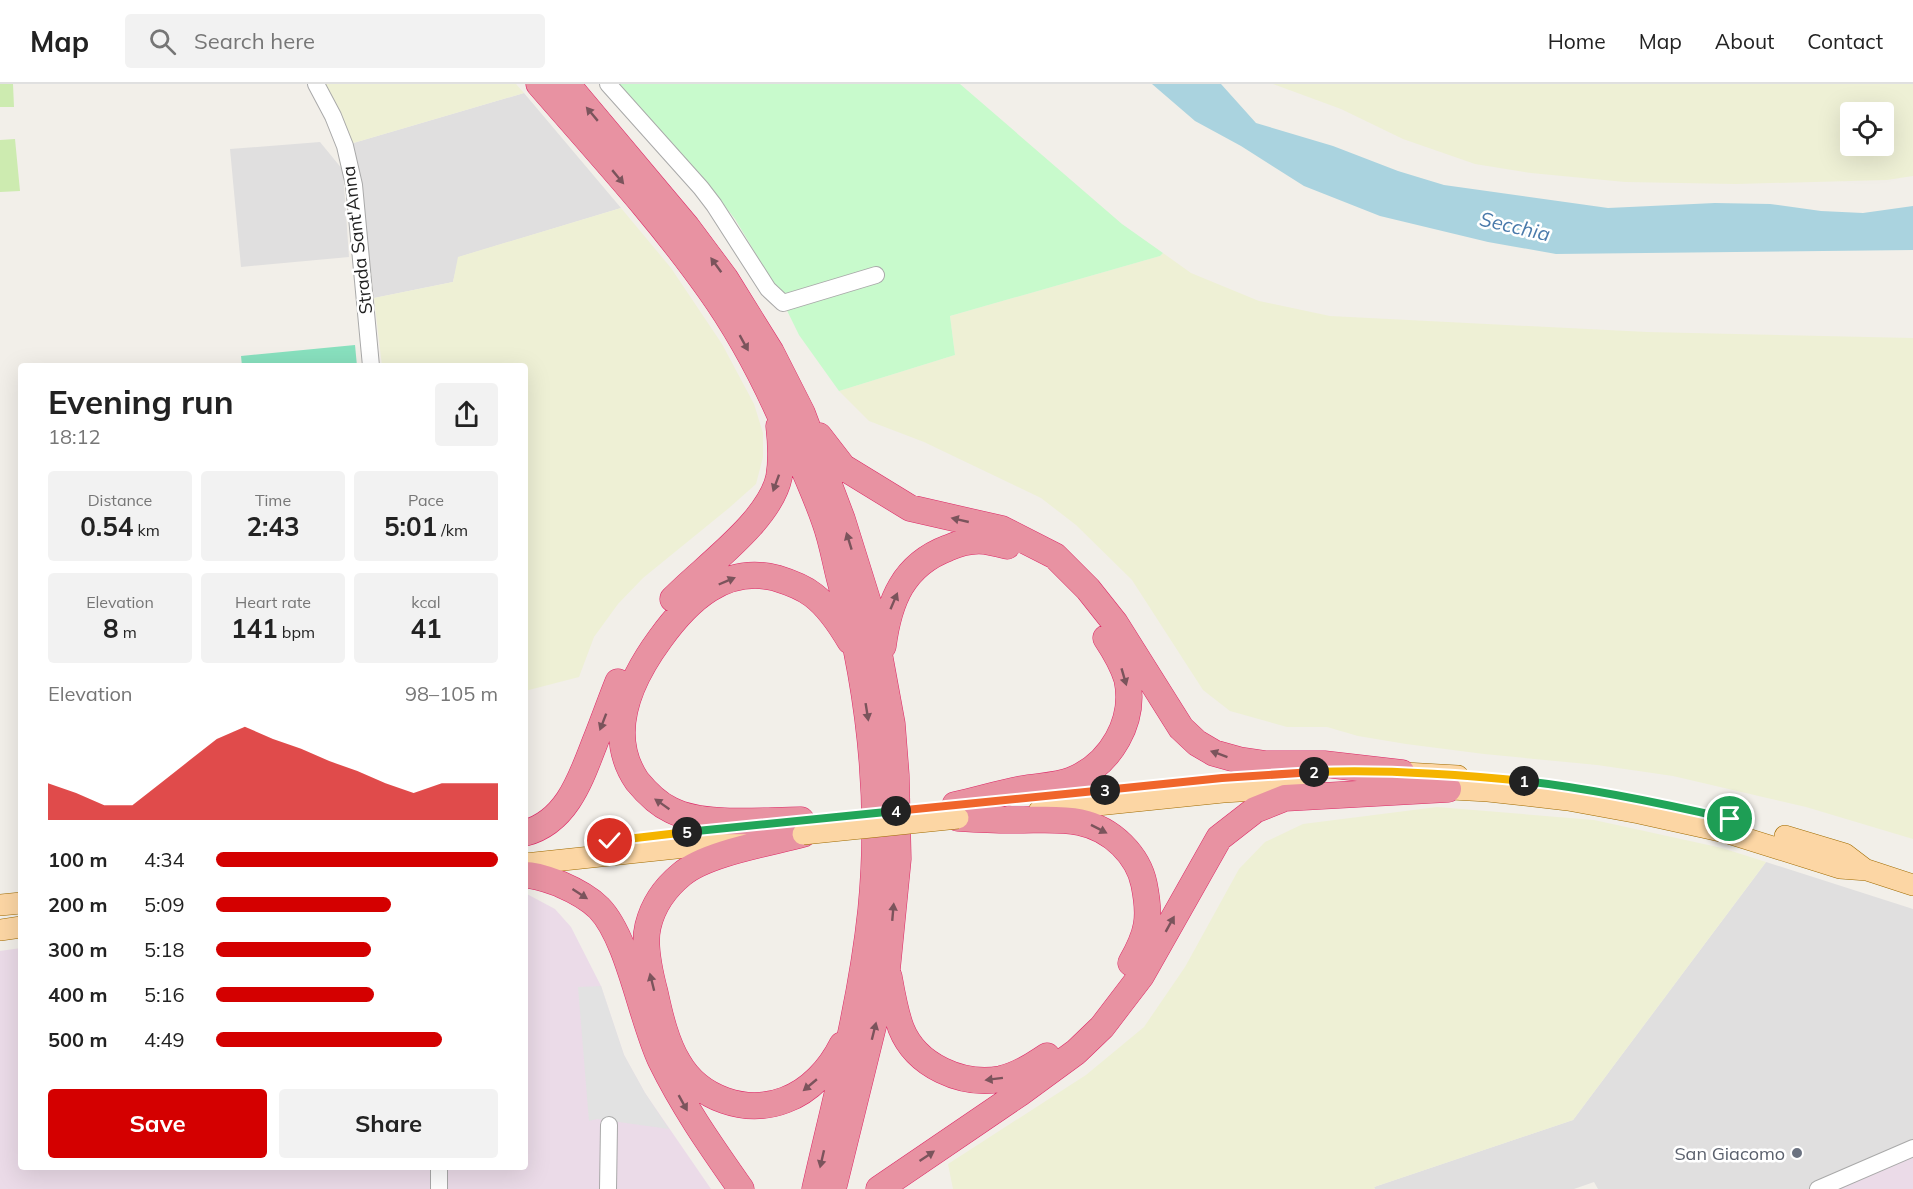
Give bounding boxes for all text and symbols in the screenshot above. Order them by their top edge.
search box [125,14,545,68]
text: Map [30,24,89,59]
icon: search [146,25,179,58]
text: Search here [194,27,315,55]
text: Home [1548,28,1606,54]
text: Map [1639,28,1682,54]
text: About [1715,28,1774,54]
text: Contact [1807,28,1883,54]
map controls [1840,102,1894,156]
button: locate [1840,102,1894,156]
one-way arrow [586,106,599,122]
street label: Strada Sant'Anna [337,165,377,315]
one-way arrow [611,169,624,184]
water label: Secchia [1477,206,1553,246]
one-way arrow [710,258,722,273]
one-way arrow [739,335,749,352]
text: Evening run [48,381,234,422]
button: share [435,383,498,446]
text: 18:12 [48,424,101,449]
one-way arrow [770,474,780,492]
text: Distance [88,490,152,510]
text: Time [255,490,291,510]
text: Pace [408,490,444,510]
text: 0.54 [80,510,133,543]
text: 2:43 [246,510,300,543]
text: 5:01 [384,510,437,543]
one-way arrow [951,514,969,524]
text: km [133,520,160,540]
text: /km [437,520,468,540]
one-way arrow [844,531,853,549]
one-way arrow [718,576,736,586]
text: Elevation [86,592,154,612]
text: Heart rate [235,592,311,612]
text: kcal [411,592,441,612]
one-way arrow [889,592,899,610]
text: 8 [103,612,119,645]
text: 141 [231,612,278,645]
text: 41 [410,612,442,645]
text: m [119,622,137,642]
text: bpm [278,622,315,642]
one-way arrow [1120,668,1129,686]
text: Elevation [48,681,133,706]
text: 98–105 m [405,681,498,706]
one-way arrow [862,702,871,721]
one-way arrow [597,713,607,731]
one-way arrow [1210,748,1228,758]
pin: 2 [1299,757,1329,787]
text: 2 [1309,762,1319,782]
pin: 1 [1509,766,1539,796]
text: 1 [1519,771,1529,791]
pin: 3 [1090,775,1120,805]
text: 3 [1100,780,1110,800]
pin [1704,793,1755,844]
pin: 4 [881,796,911,826]
one-way arrow [655,798,671,810]
text: 4 [891,801,901,821]
icon: arrive [1713,802,1746,835]
pin [584,815,635,866]
pin: 5 [672,817,702,847]
text: 5 [682,822,692,842]
icon: check [593,824,626,857]
one-way arrow [1091,824,1108,833]
text: 100 m [48,847,107,872]
text: 4:34 [144,847,185,872]
one-way arrow [571,888,587,900]
text: 200 m [48,892,107,917]
text: 5:09 [144,892,185,917]
one-way arrow [888,902,898,921]
one-way arrow [1165,916,1176,932]
text: 300 m [48,937,107,962]
text: 5:18 [144,937,185,962]
one-way arrow [647,973,657,991]
text: 400 m [48,982,107,1007]
text: 5:16 [144,982,185,1007]
one-way arrow [869,1021,879,1040]
text: 500 m [48,1027,107,1052]
text: 4:49 [144,1027,185,1052]
one-way arrow [985,1074,1004,1084]
one-way arrow [802,1079,818,1092]
button: Save [48,1089,267,1158]
button: Share [279,1089,498,1158]
one-way arrow [677,1095,688,1111]
place label: San Giacomo [1674,1142,1785,1165]
marker: San Giacomo [1790,1146,1804,1160]
one-way arrow [816,1150,826,1168]
one-way arrow [919,1151,935,1162]

